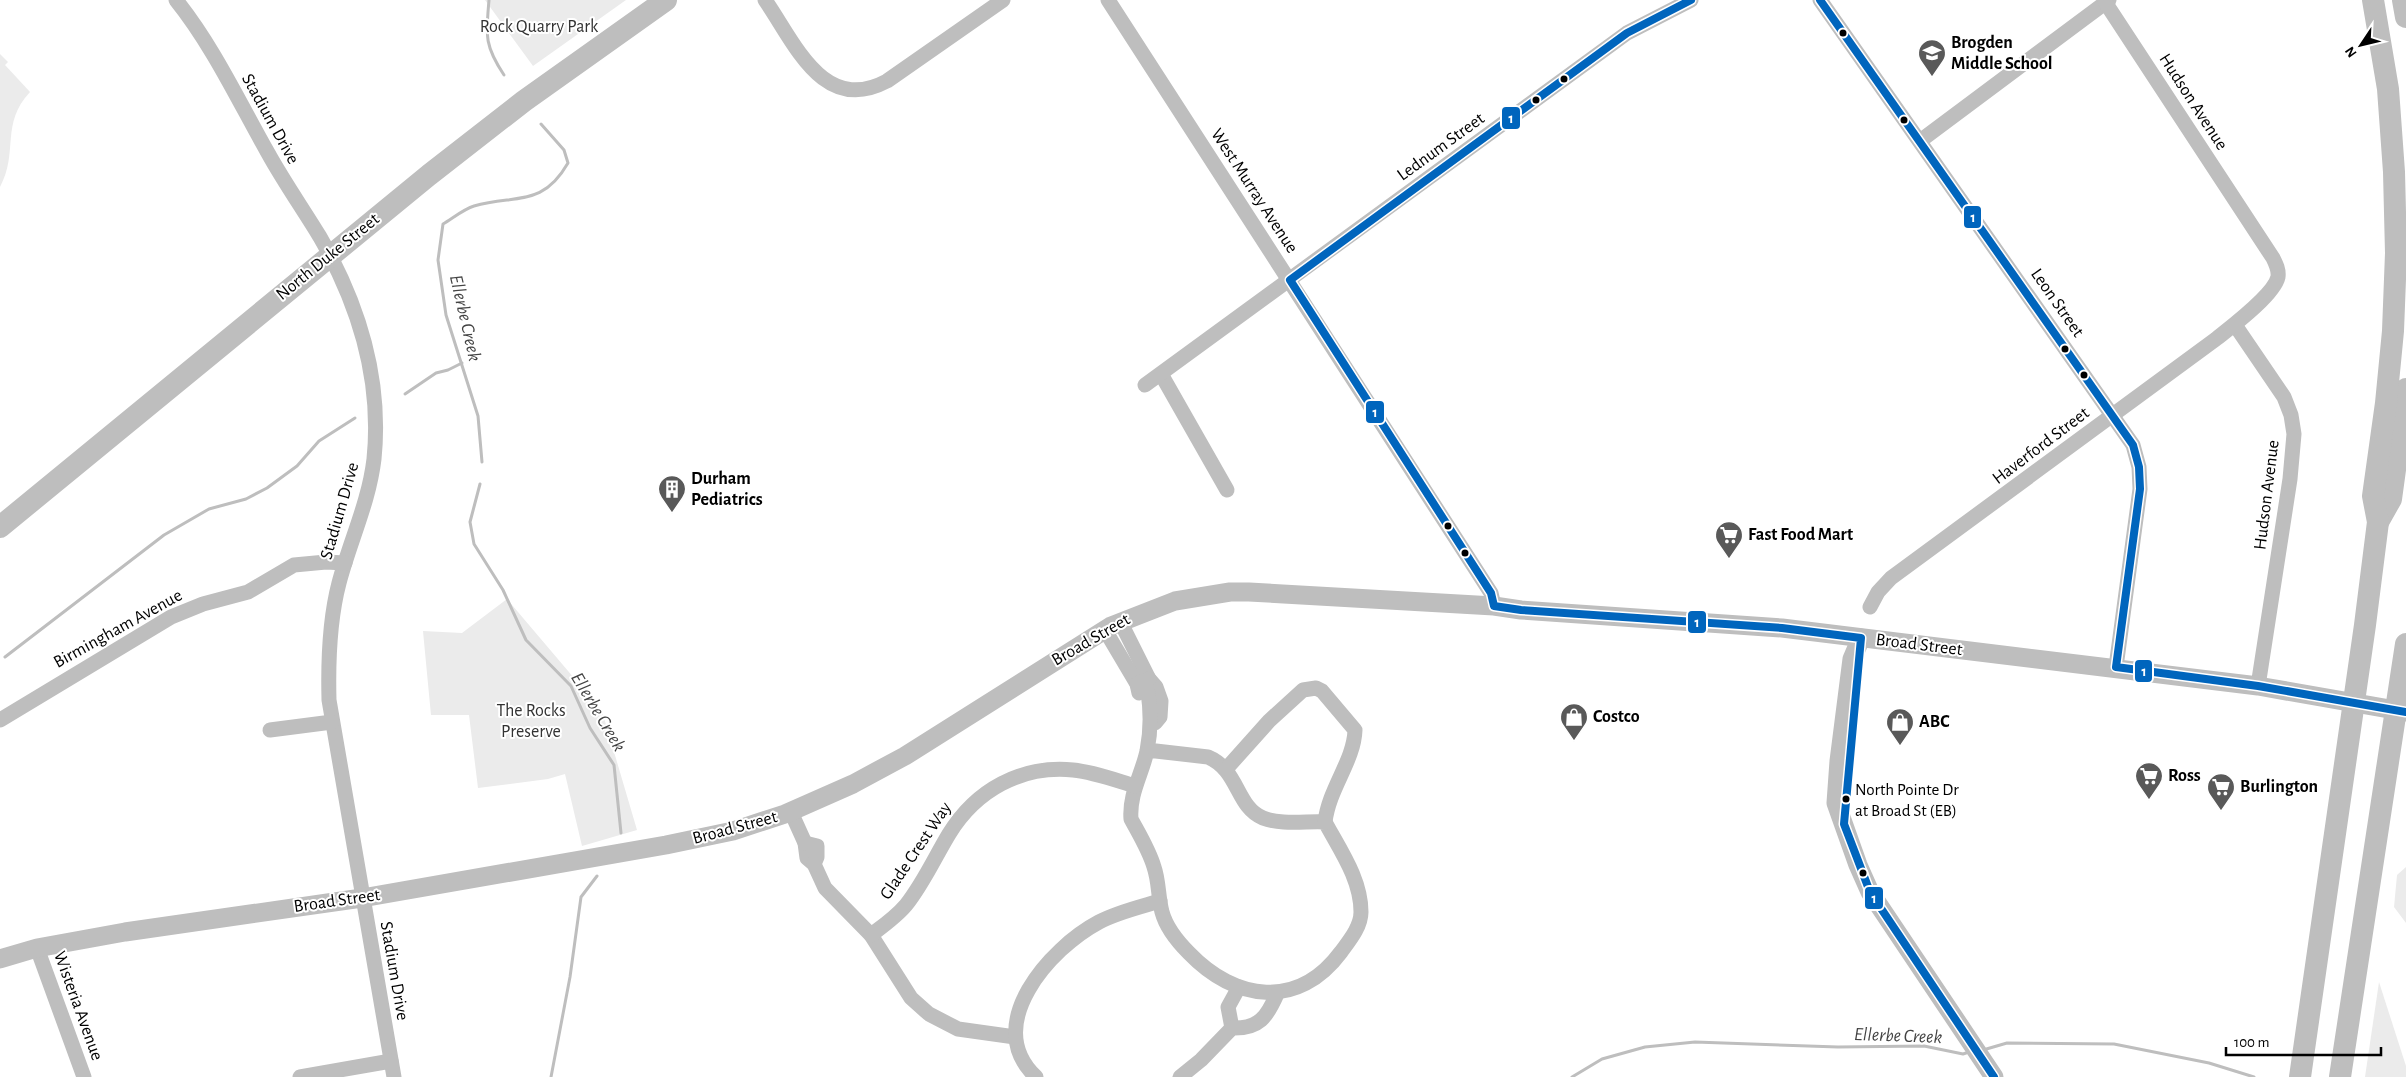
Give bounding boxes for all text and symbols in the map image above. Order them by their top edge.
park label: Rock Quarry Park [480,18,599,36]
north arrow [2336,20,2386,70]
unlabelled marker [1838,28,1848,38]
place label: Brogden Middle School [1951,34,2053,73]
school or university icon: Brogden Middle School [1917,38,1947,77]
text: N [2343,44,2360,60]
street label: Hudson Avenue [2155,51,2231,153]
street label: Stadium Drive [238,71,302,167]
unlabelled marker [1559,74,1569,84]
unlabelled marker [1531,95,1541,105]
line badge: 1 [1501,106,1521,130]
street label: Lednum Street [1394,109,1488,185]
text: 1 [1508,112,1514,126]
unlabelled marker [1899,115,1909,125]
street label: West Murray Avenue [1207,126,1301,256]
line badge: 1 [1963,205,1982,229]
street label: North Duke Street [273,210,383,304]
text: 1 [1970,211,1976,225]
street label: Leon Street [2027,266,2087,341]
water label: Ellerbe Creek [446,273,484,363]
unlabelled marker [2060,344,2070,354]
unlabelled marker [2079,370,2089,380]
line badge: 1 [1365,400,1385,424]
street label: Haverford Street [1989,404,2093,488]
text: 1 [1372,406,1378,420]
street label: Hudson Avenue [2251,439,2283,551]
street label: Stadium Drive [318,460,362,562]
place label: Durham Pediatrics [691,470,763,509]
building icon: Durham Pediatrics [657,474,687,513]
supermarket icon: Fast Food Mart [1714,520,1744,559]
unlabelled marker [1443,521,1453,531]
place label: Fast Food Mart [1748,526,1853,544]
unlabelled marker [1460,548,1470,558]
street label: Birmingham Avenue [51,586,185,672]
street label: Broad Street [1049,610,1133,670]
line badge: 1 [1687,610,1707,634]
text: 1 [1694,616,1700,630]
street label: Broad Street [1875,631,1964,659]
line badge: 1 [2134,659,2153,683]
text: 1 [2141,665,2147,679]
water label: Ellerbe Creek [567,669,629,755]
park label: The Rocks Preserve [496,702,566,741]
shop icon: Costco [1559,702,1589,741]
shop icon: ABC [1885,707,1915,746]
place label: Costco [1593,708,1640,726]
place label: ABC [1919,713,1950,731]
supermarket icon: Ross [2134,761,2164,800]
place label: Ross [2168,767,2201,785]
supermarket icon: Burlington [2206,772,2236,811]
place label: Burlington [2240,778,2318,796]
place label: North Pointe Dr at Broad St (EB) [1855,781,1959,819]
marker: North Pointe Dr at Broad St (EB) [1841,794,1851,804]
street label: Glade Crest Way [877,799,955,903]
street label: Broad Street [691,808,780,848]
unlabelled marker [1858,868,1868,878]
street label: Broad Street [293,886,382,916]
line badge: 1 [1864,886,1884,910]
text: 1 [1871,892,1877,906]
street label: Stadium Drive [376,920,412,1022]
street label: Wisteria Avenue [50,949,106,1063]
scale bar [2226,1024,2381,1056]
water label: Ellerbe Creek [1854,1025,1943,1047]
text: 100 m [2234,1035,2269,1050]

